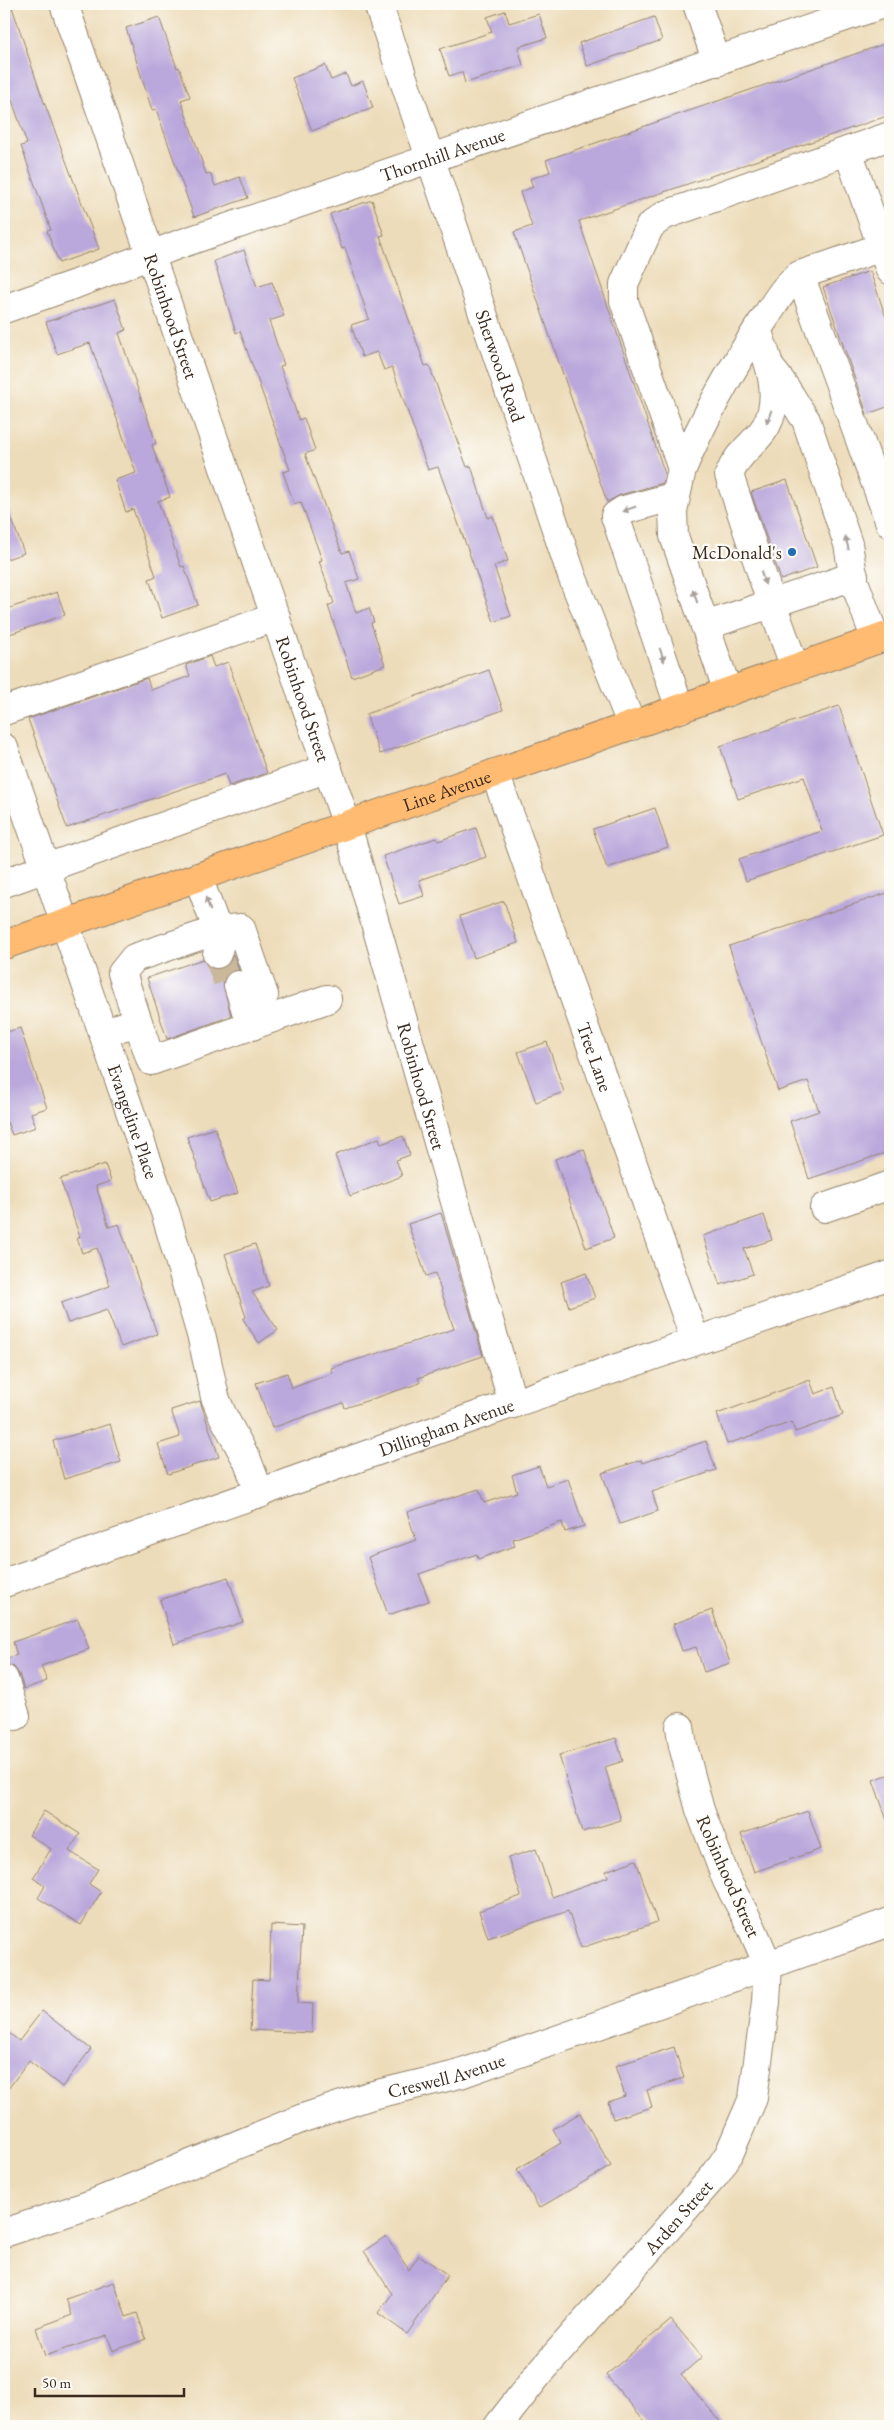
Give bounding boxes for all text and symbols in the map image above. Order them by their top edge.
street label: Thornhill Avenue [377,122,508,188]
street label: Robinhood Street [138,250,204,382]
street label: Sherwood Road [470,306,531,426]
one-way arrow [765,410,773,425]
one-way arrow [621,505,636,513]
one-way arrow [843,536,851,551]
place label: McDonald's [692,540,782,565]
marker: McDonald's [786,546,798,558]
one-way arrow [759,571,767,586]
one-way arrow [691,588,699,603]
street label: Robinhood Street [270,633,336,765]
one-way arrow [658,648,666,663]
street label: Line Avenue [399,764,494,818]
one-way arrow [204,896,211,911]
street label: Tree Lane [571,1019,618,1095]
street label: Robinhood Street [391,1020,451,1153]
street label: Evangeline Place [102,1061,164,1182]
street label: Dillingham Avenue [375,1392,517,1463]
street label: Robinhood Street [690,1811,767,1941]
street label: Creswell Avenue [385,2047,508,2104]
street label: Arden Street [638,2174,718,2261]
scale bar [35,2365,184,2397]
text: 50 m [42,2373,71,2392]

